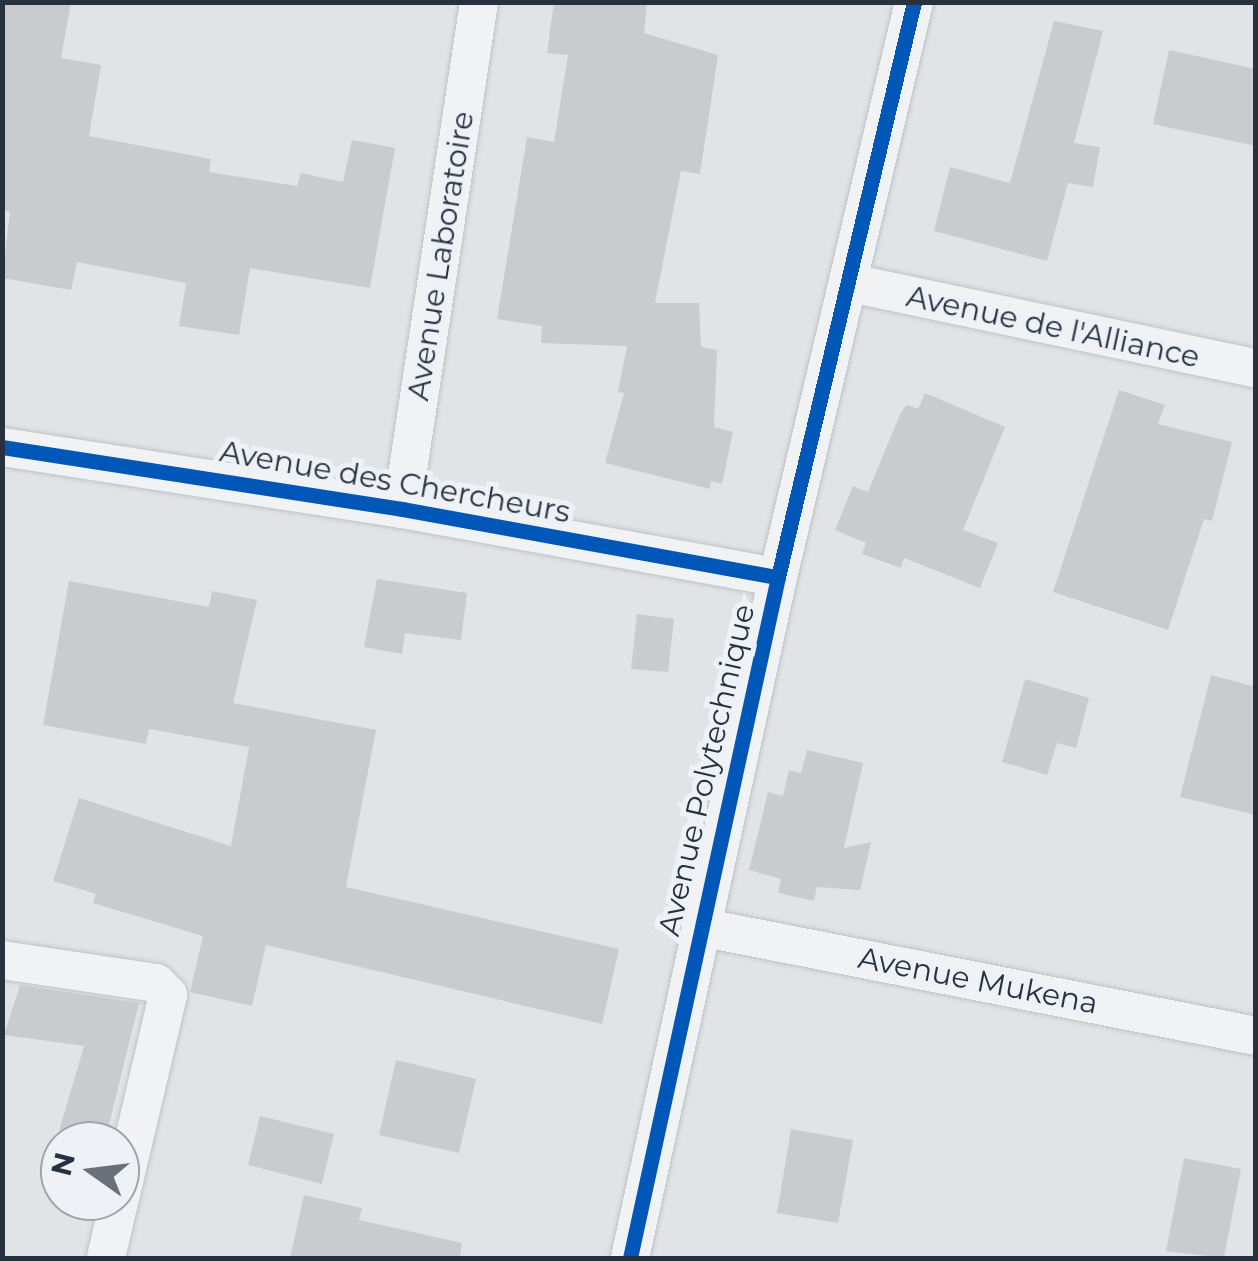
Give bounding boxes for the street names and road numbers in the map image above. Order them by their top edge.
street label: Avenue Laboratoire [400,109,482,403]
street label: Avenue de l'Alliance [903,278,1203,376]
street label: Avenue des Chercheurs [217,433,573,531]
street label: Avenue Polytechnique [651,601,763,939]
street label: Avenue Mukena [855,940,1101,1022]

